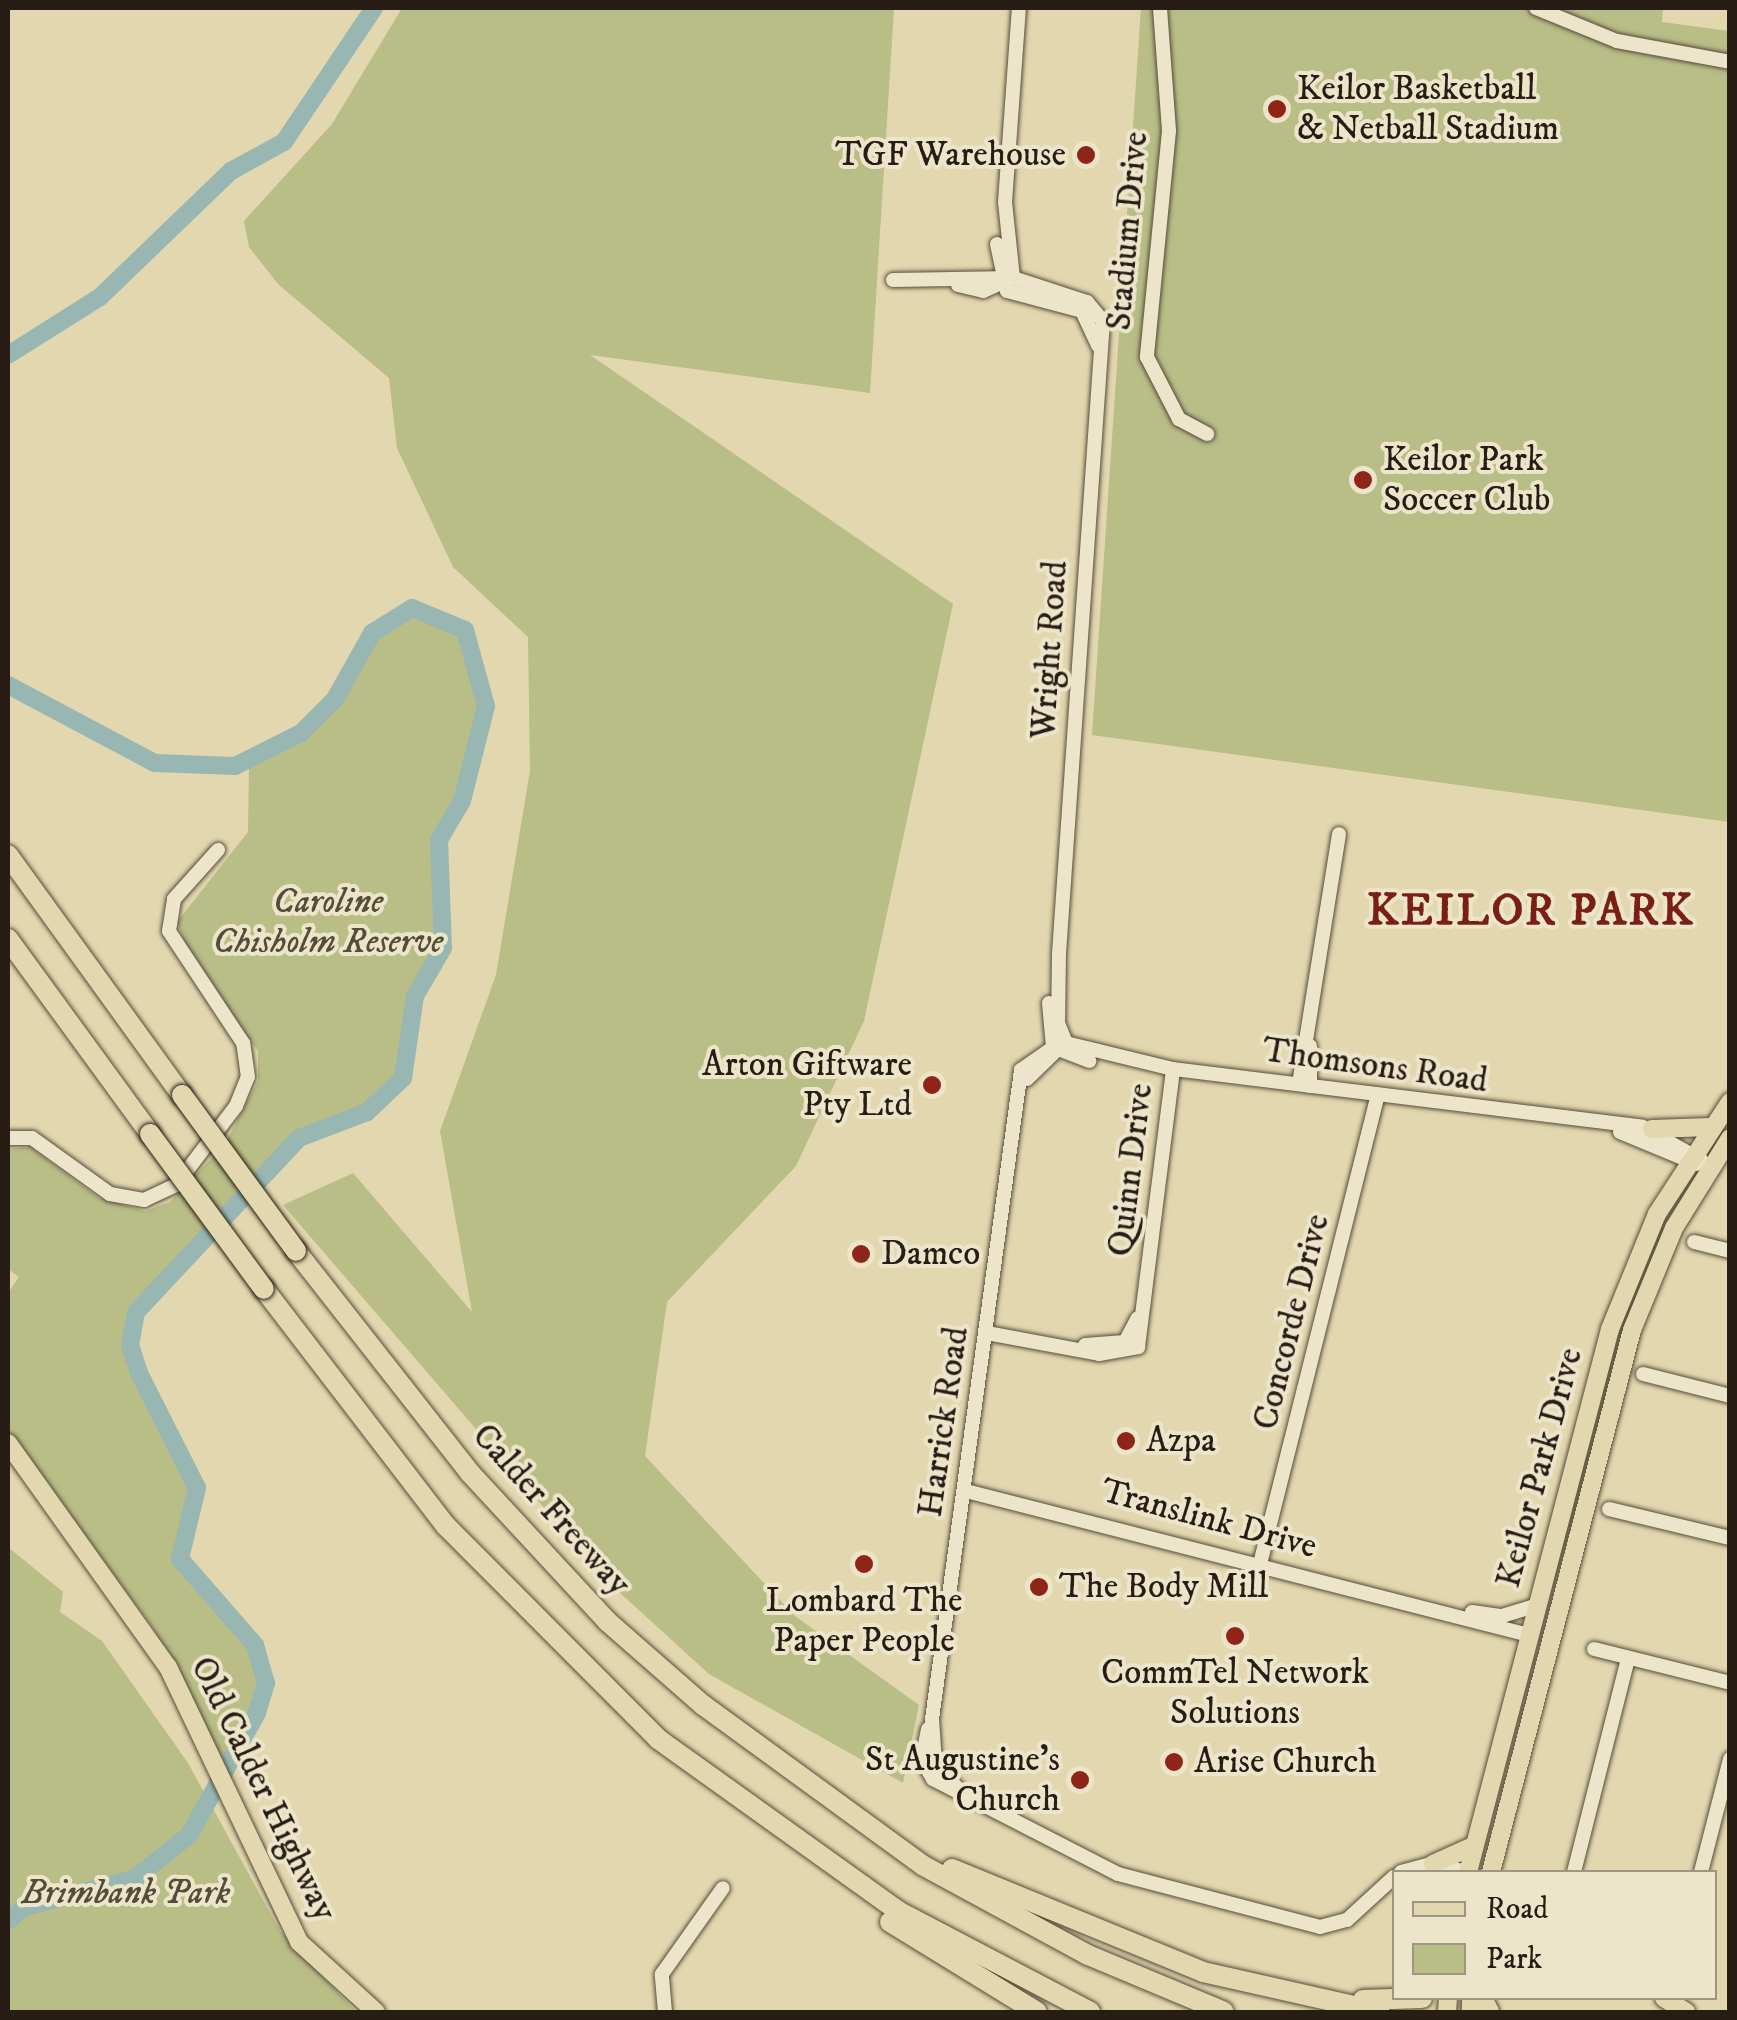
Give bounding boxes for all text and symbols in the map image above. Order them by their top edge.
place label: Keilor Basketball & Netball Stadium [1297,68,1559,150]
marker: Keilor Basketball & Netball Stadium [1266,98,1288,120]
street label: Stadium Drive [1098,130,1158,332]
place label: TGF Warehouse [835,134,1066,176]
marker: TGF Warehouse [1075,144,1097,166]
place label: Keilor Park Soccer Club [1383,439,1550,521]
marker: Keilor Park Soccer Club [1352,469,1374,491]
street label: Wright Road [1023,559,1077,741]
park label: Caroline Chisholm Reserve [213,881,443,963]
district label: KEILOR PARK [1367,885,1695,939]
street label: Thomsons Road [1260,1029,1490,1103]
place label: Arton Giftware Pty Ltd [702,1044,912,1126]
marker: Arton Giftware Pty Ltd [921,1074,943,1096]
street label: Quinn Drive [1100,1081,1162,1259]
street label: Concorde Drive [1245,1210,1339,1434]
place label: Damco [881,1233,980,1275]
marker: Damco [850,1243,872,1265]
street label: Harrick Road [910,1324,978,1520]
street label: Keilor Park Drive [1488,1344,1592,1592]
street label: Calder Freeway [463,1416,639,1604]
place label: Azpa [1146,1420,1216,1462]
marker: Azpa [1115,1430,1137,1452]
street label: Translink Drive [1097,1470,1321,1568]
marker: Lombard The Paper People [853,1553,875,1575]
place label: The Body Mill [1059,1566,1268,1608]
marker: The Body Mill [1028,1576,1050,1598]
place label: Lombard The Paper People [766,1580,962,1662]
marker: CommTel Network Solutions [1224,1625,1246,1647]
street label: Old Calder Highway [181,1650,345,1928]
place label: CommTel Network Solutions [1101,1652,1369,1734]
place label: St Augustine's Church [865,1739,1060,1821]
place label: Arise Church [1194,1741,1377,1783]
marker: Arise Church [1163,1751,1185,1773]
marker: St Augustine's Church [1069,1769,1091,1791]
legend [1392,1870,1717,2000]
park label: Brimbank Park [22,1872,230,1914]
text: Road [1486,1891,1548,1928]
text: Park [1486,1941,1542,1978]

